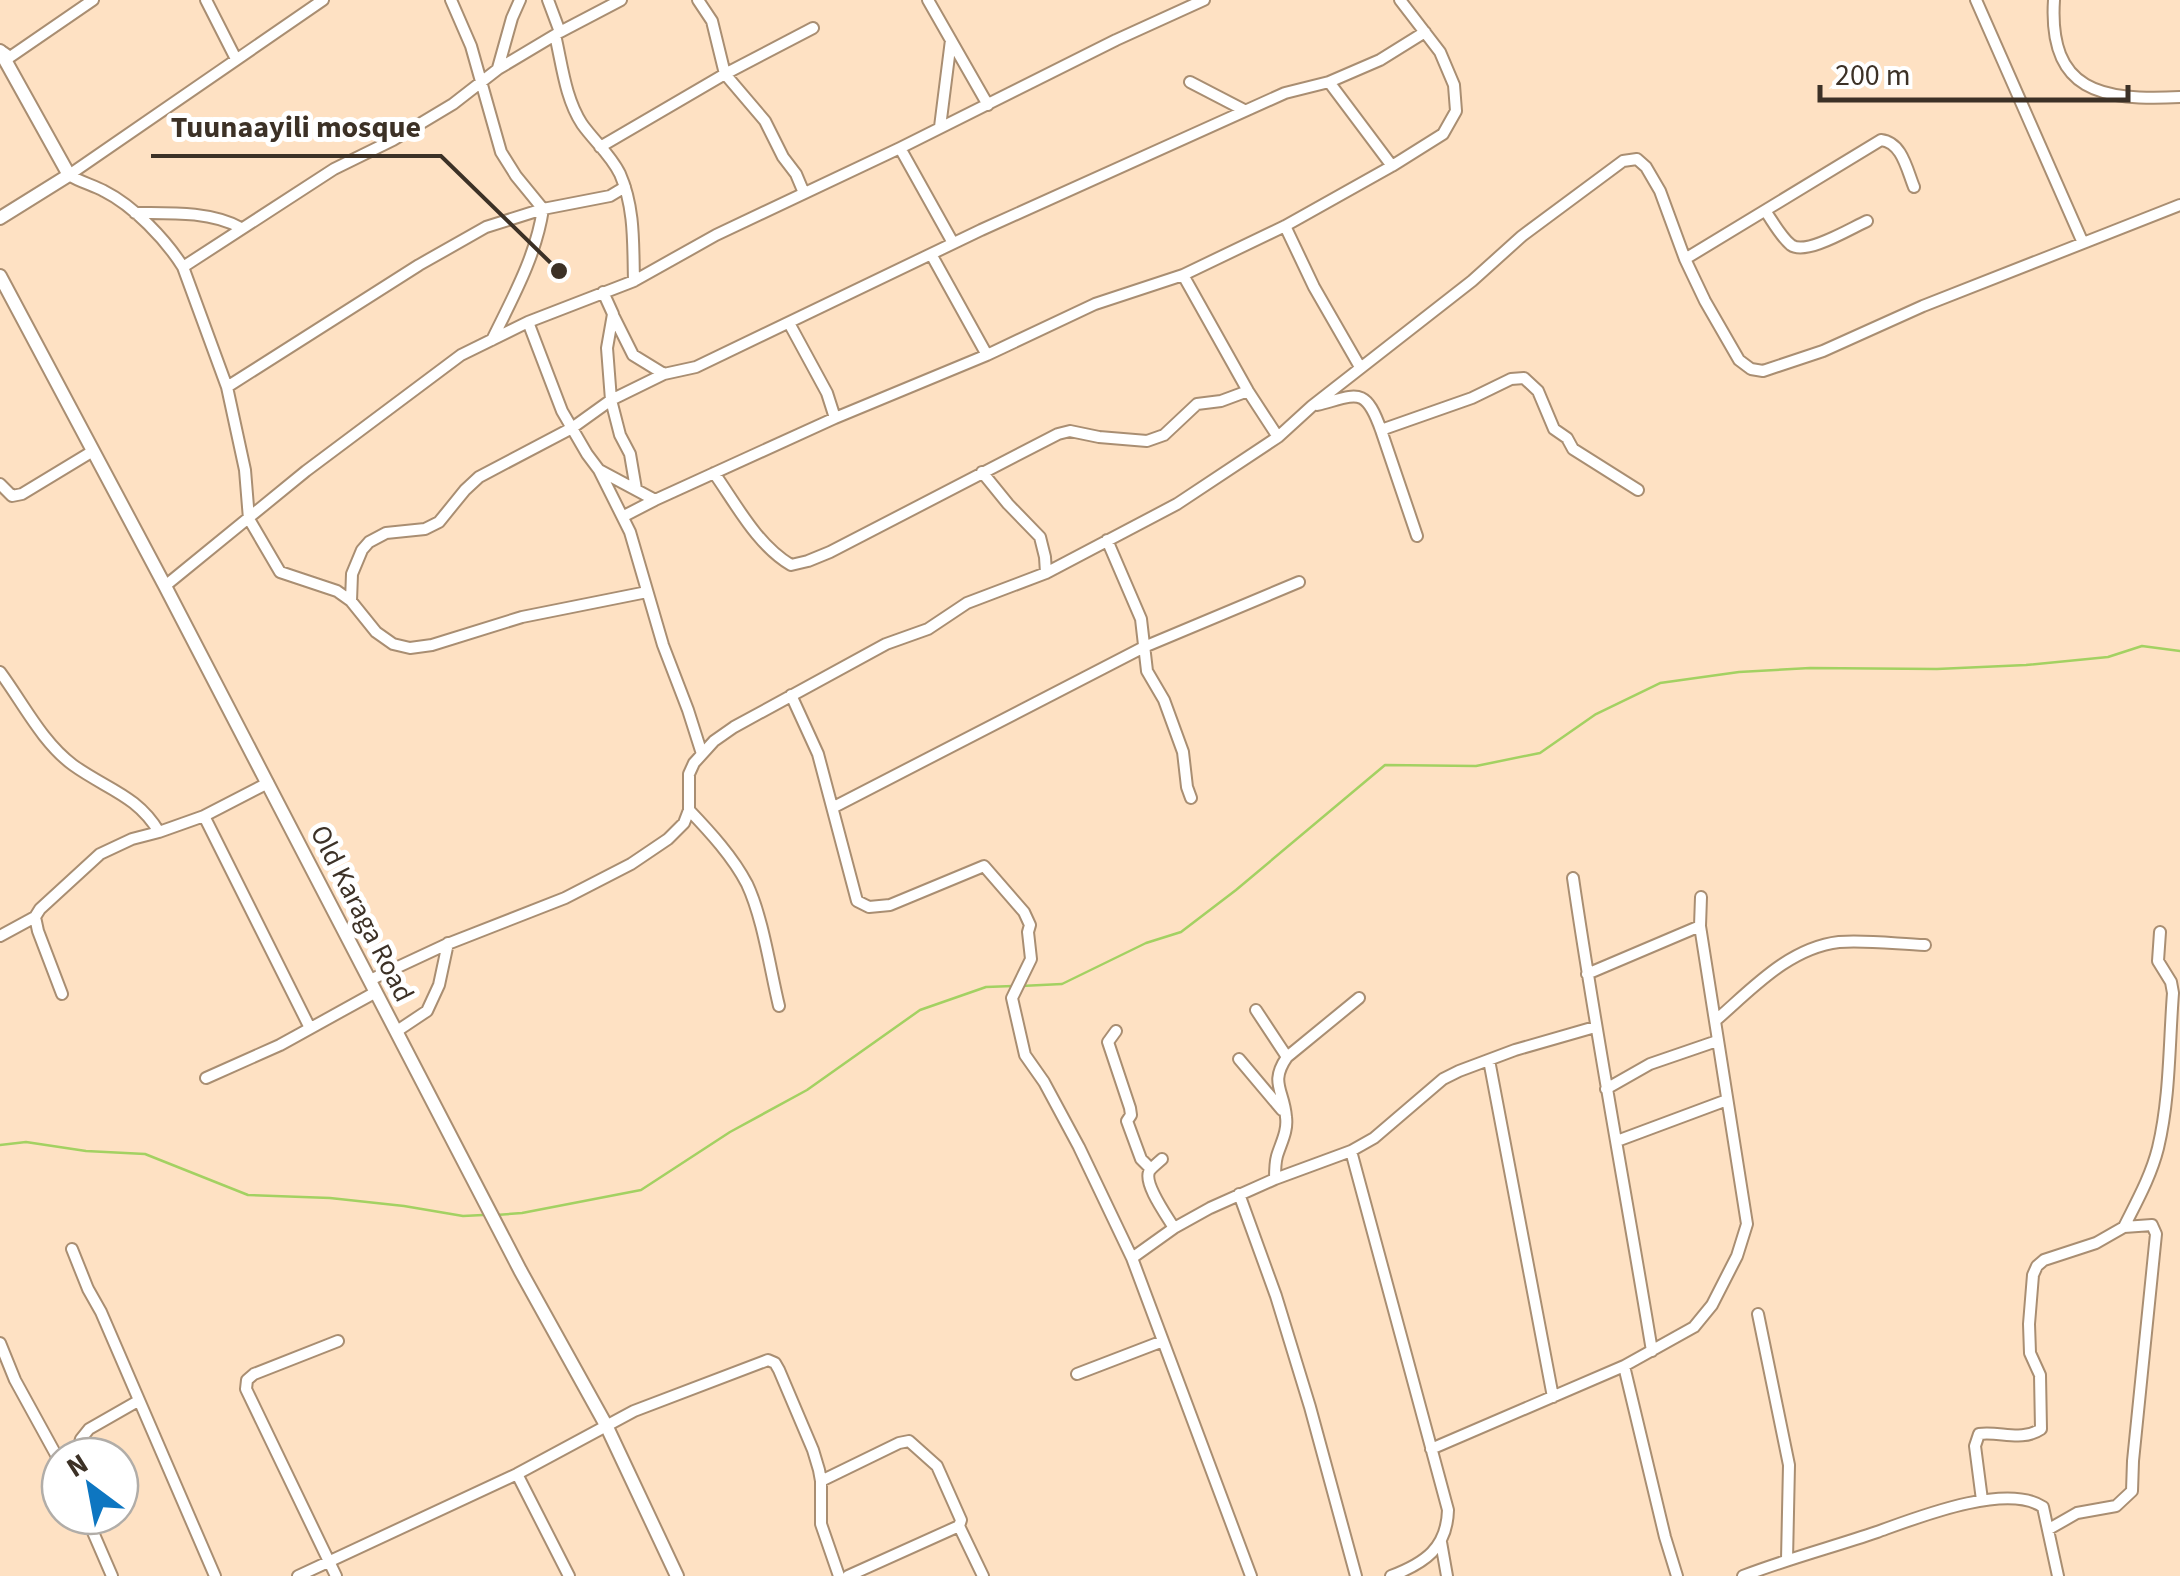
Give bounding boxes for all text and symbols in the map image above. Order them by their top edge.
scale bar [1820,40,2128,102]
text: 200 m [1835,54,1911,97]
callout: Tuunaayili mosque [151,96,441,156]
text: Tuunaayili mosque [171,106,421,149]
street label: Old Karaga Road [300,818,424,1009]
north arrow [40,1436,140,1536]
text: N [59,1444,96,1488]

